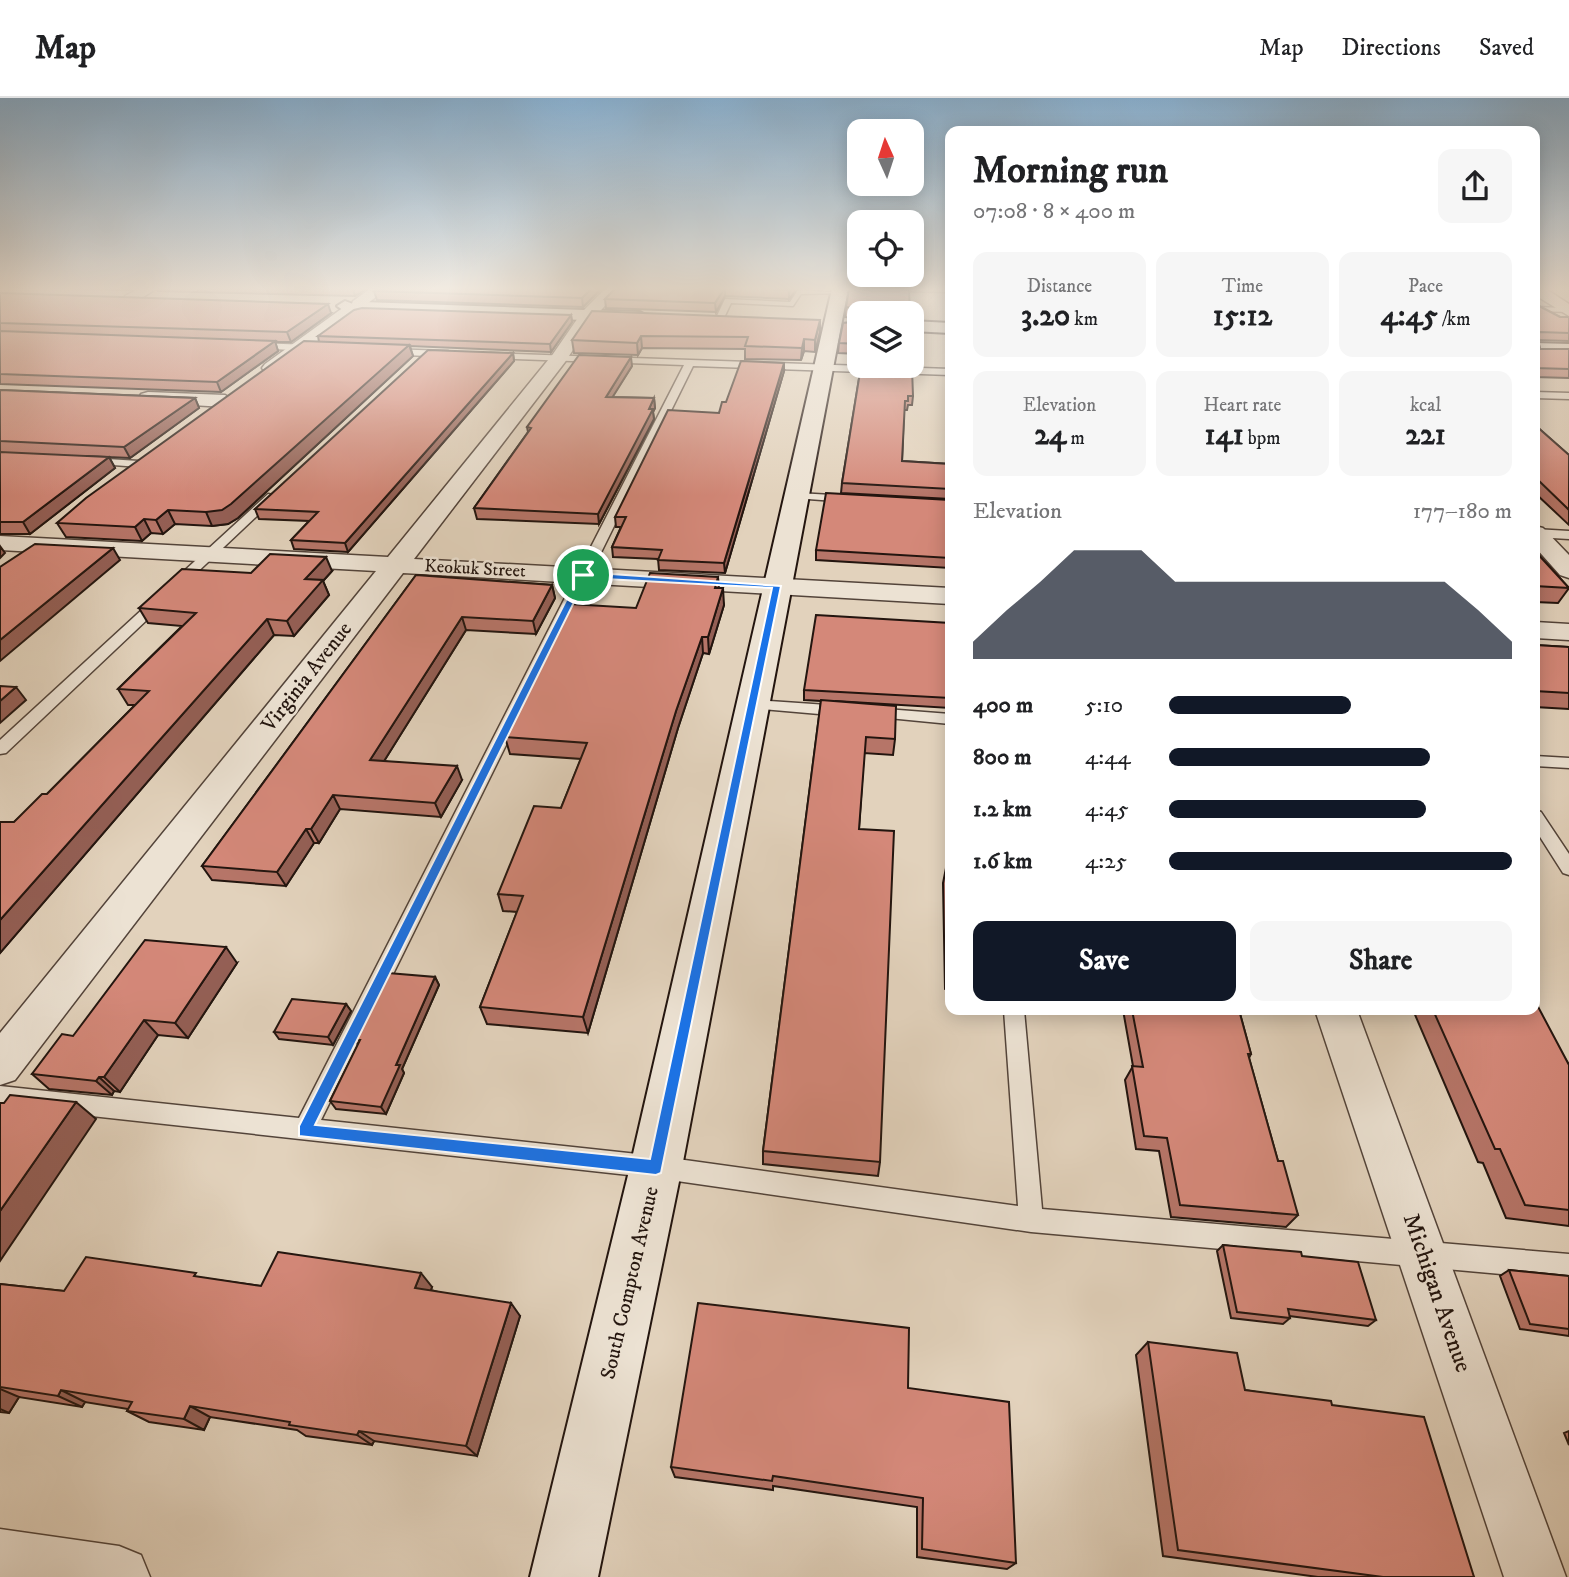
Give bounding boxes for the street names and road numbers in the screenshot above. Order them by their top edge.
street label: Keokuk Street [424,555,526,583]
street label: Virginia Avenue [255,617,358,738]
street label: South Compton Avenue [595,1184,665,1382]
street label: Michigan Avenue [1396,1210,1478,1376]

